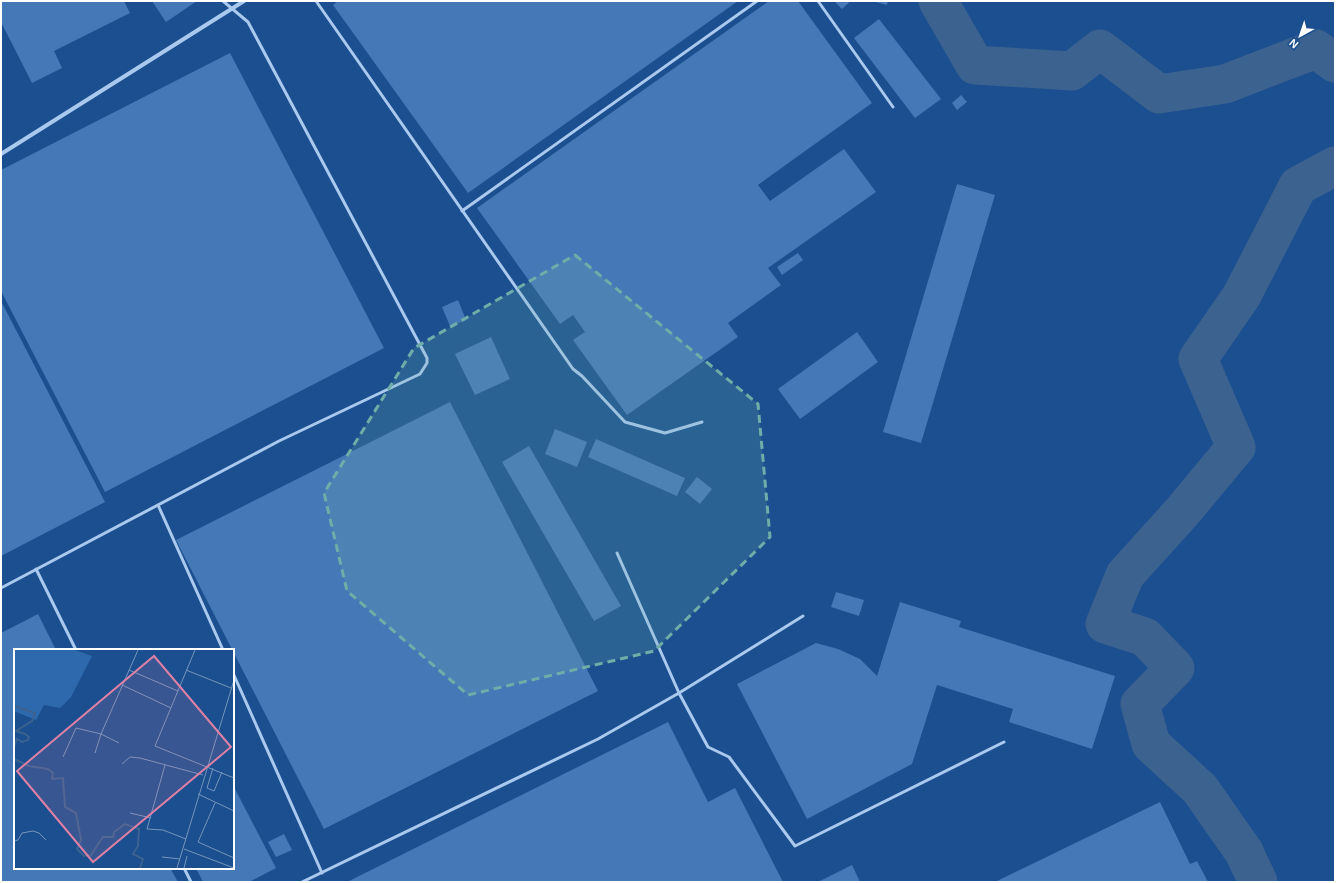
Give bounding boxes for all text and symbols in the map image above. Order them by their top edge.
north arrow [1280,16,1320,56]
text: N [1287,36,1300,51]
inset map [14,649,234,869]

